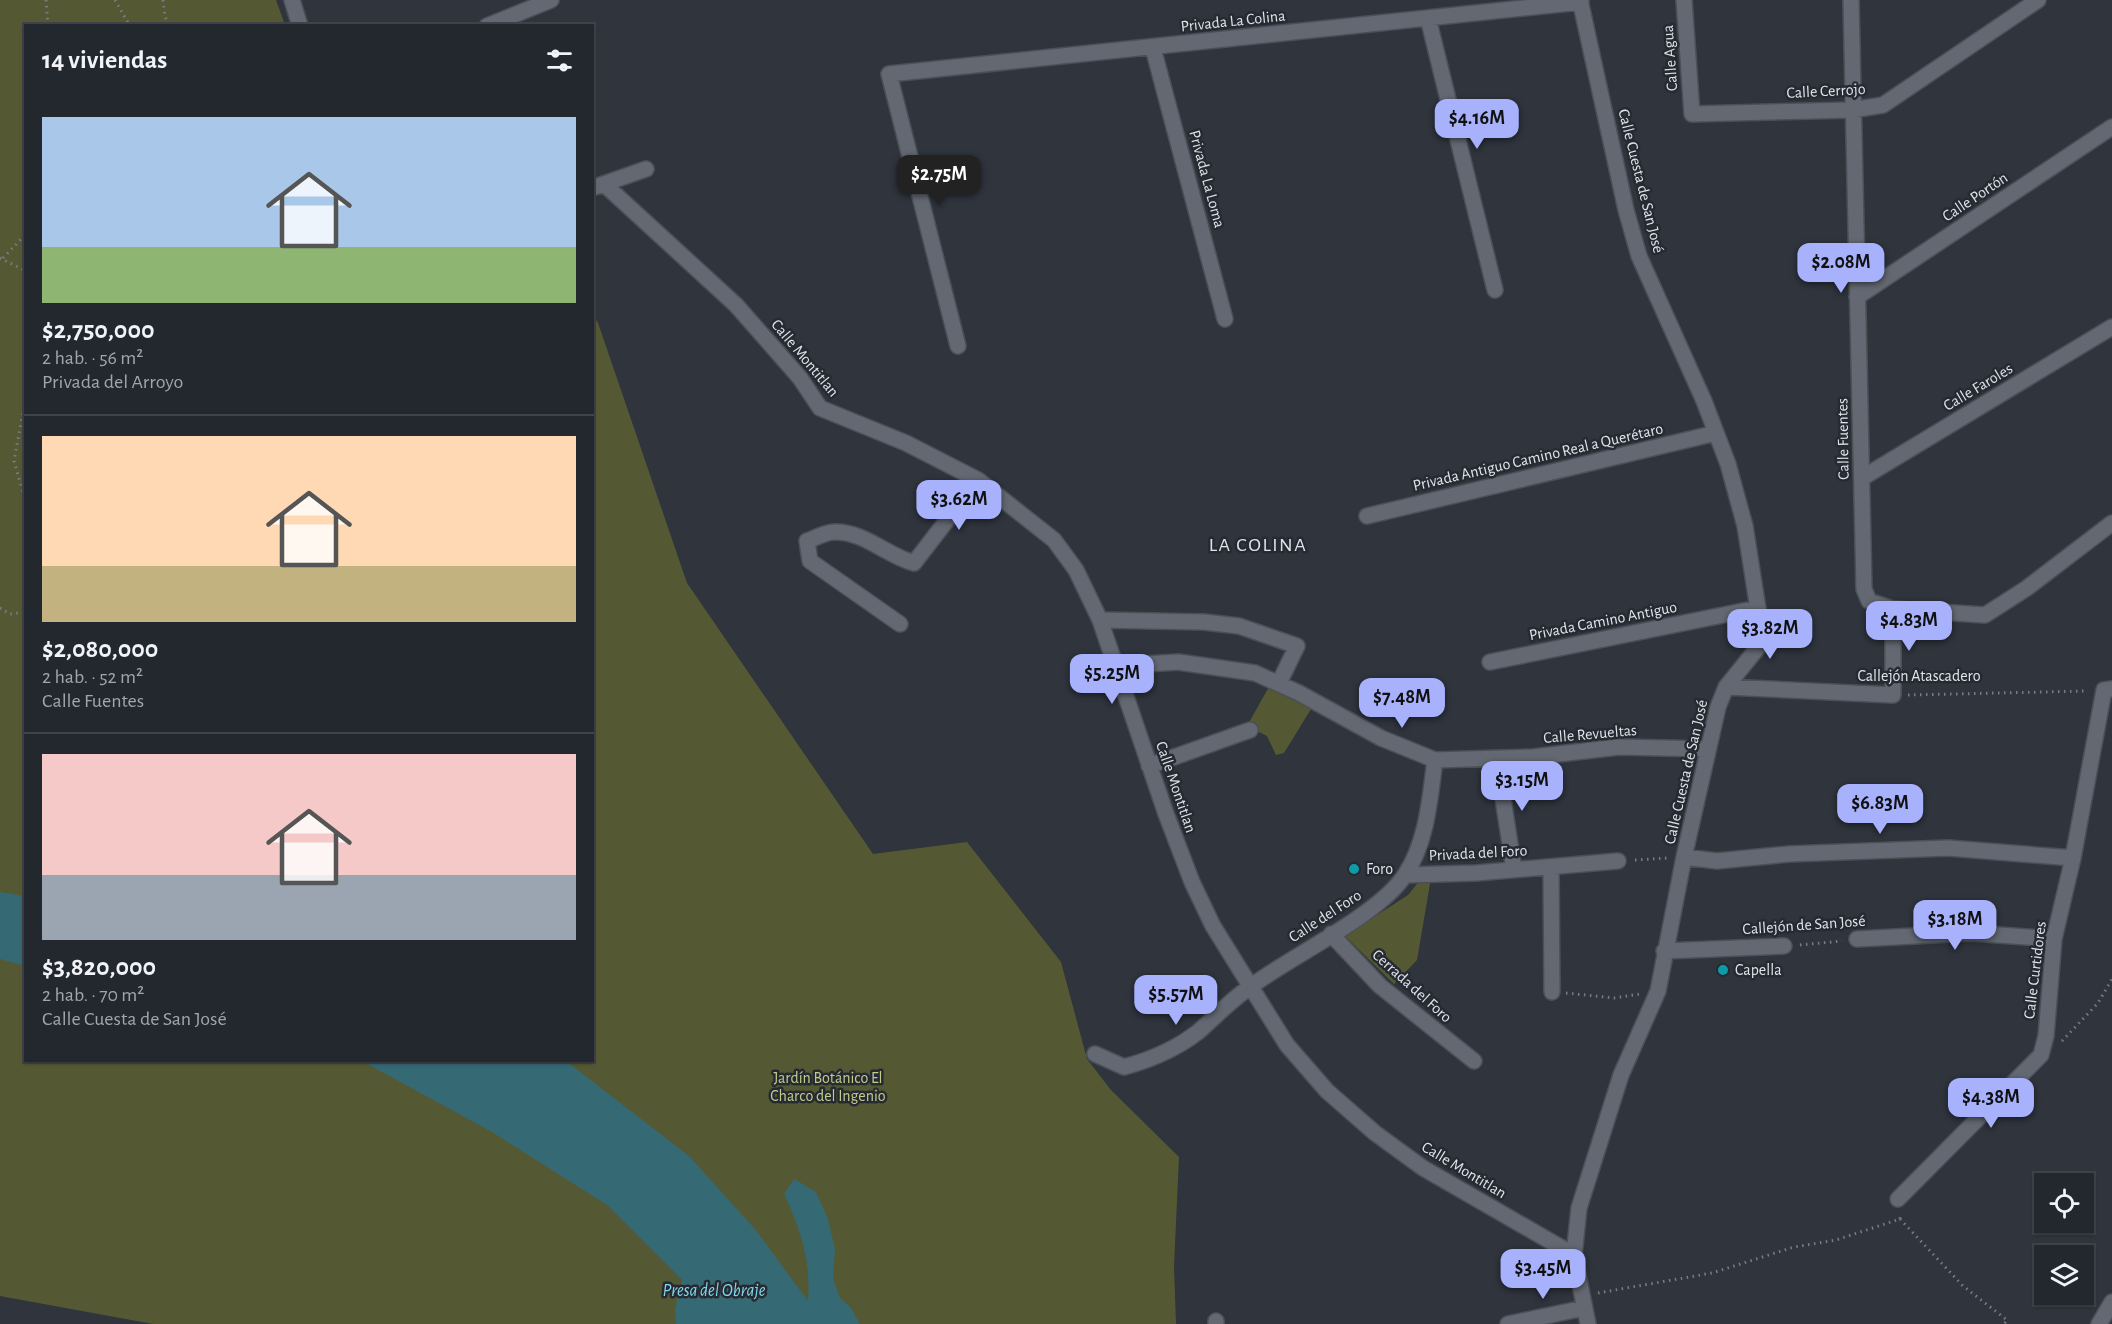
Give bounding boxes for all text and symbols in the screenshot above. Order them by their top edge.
street label: Privada La Colina [1180,8,1286,34]
street label: Calle Agua [1660,24,1680,92]
icon: filters [543,44,576,77]
text: 14 viviendas [42,47,167,73]
street label: Calle Cerrojo [1786,81,1866,102]
pin: $4.16M [1428,99,1526,150]
street label: Calle Cuesta de San José [1615,107,1667,255]
text: $4.16M [1449,108,1505,128]
street label: Privada La Loma [1186,128,1228,230]
pin: $2.75M [890,155,988,206]
icon: home [255,156,363,264]
text: $2.75M [911,164,967,184]
street label: Calle Portón [1939,169,2011,225]
pin: $2.08M [1792,243,1890,294]
text: $2.08M [1811,252,1871,272]
street label: Calle Montitlan [768,316,842,400]
text: $2,750,000 [42,317,155,343]
text: 2 hab. · 56 m² [42,348,143,368]
street label: Calle Faroles [1941,360,2015,414]
text: Privada del Arroyo [42,372,183,392]
street label: Calle Fuentes [1834,398,1852,480]
street label: Privada Antiguo Camino Real a Querétaro [1411,420,1665,495]
icon: home [255,475,363,583]
pin: $3.62M [910,480,1008,531]
text: $3.62M [930,489,988,509]
district label: LA COLINA [1209,535,1307,555]
street label: Privada Camino Antiguo [1528,599,1678,643]
pin: $4.83M [1860,601,1958,652]
pin: $3.82M [1721,609,1819,660]
text: $4.83M [1880,610,1938,630]
text: $3.82M [1741,618,1799,638]
text: $2,080,000 [42,636,158,662]
pin: $5.25M [1063,654,1161,705]
text: $5.25M [1084,663,1140,683]
text: 2 hab. · 52 m² [42,667,143,687]
street label: Callejón Atascadero [1857,668,1981,685]
pin: $7.48M [1353,678,1451,729]
text: $7.48M [1373,687,1431,707]
text: Calle Fuentes [42,691,144,711]
street label: Calle Cuesta de San José [1662,698,1710,846]
street label: Calle Revueltas [1542,722,1638,746]
street label: Calle Montitlan [1153,739,1199,835]
pin: $3.15M [1473,761,1571,812]
text: $3.15M [1495,770,1549,790]
pin: $6.83M [1831,784,1929,835]
icon: home [255,793,363,901]
text: $6.83M [1851,793,1909,813]
street label: Privada del Foro [1428,842,1528,864]
place label: Foro [1366,861,1393,877]
marker: Foro [1347,862,1361,876]
street label: Calle del Foro [1286,887,1364,945]
pin: $3.18M [1906,900,2004,951]
text: $3.18M [1927,909,1983,929]
street label: Callejón de San José [1742,913,1866,938]
street label: Calle Curtidores [2021,920,2049,1020]
street label: Cerrada del Foro [1369,946,1455,1026]
text: $3,820,000 [42,954,156,980]
place label: Capella [1735,962,1782,978]
marker: Capella [1716,963,1730,977]
pin: $5.57M [1127,975,1225,1026]
text: $5.57M [1148,984,1204,1004]
text: 2 hab. · 70 m² [42,985,144,1005]
text: Calle Cuesta de San José [42,1009,227,1029]
park label: Jardín Botánico El Charco del Ingenio [770,1070,886,1104]
pin: $4.38M [1942,1078,2040,1129]
text: $4.38M [1962,1087,2020,1107]
street label: Calle Montitlan [1419,1139,1509,1201]
map controls [2034,1173,2094,1305]
button: locate [2034,1173,2094,1233]
button: layers [2034,1245,2094,1305]
pin: $3.45M [1494,1249,1592,1300]
text: $3.45M [1515,1258,1571,1278]
water label: Presa del Obraje [662,1282,766,1300]

